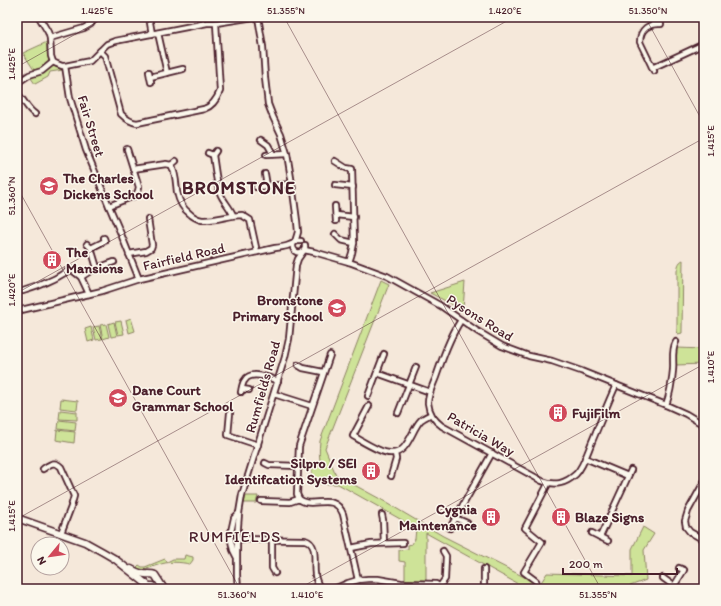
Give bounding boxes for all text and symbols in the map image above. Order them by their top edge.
text: 1.425°E [81,4,114,17]
text: 51.355°N [267,4,305,17]
text: 1.420°E [489,4,522,17]
text: 51.350°N [629,4,668,17]
text: 1.425°E [5,47,18,80]
street label: Fair Street [74,93,108,159]
text: 1.415°E [704,125,717,157]
place label: The Charles Dickens School [62,170,154,203]
school or university icon: The Charles Dickens School [38,175,60,197]
text: 51.360°N [5,176,18,215]
district label: BROMSTONE [182,177,296,199]
street label: Fairfield Road [141,239,227,275]
place label: The Mansions [65,244,123,277]
building icon: The Mansions [41,249,63,271]
text: 1.420°E [5,273,18,307]
street label: Pysons Road [443,291,517,345]
place label: Bromstone Primary School [233,292,324,325]
school or university icon: Bromstone Primary School [326,297,348,319]
street label: Rumfields Road [242,339,284,435]
text: 1.410°E [704,350,717,383]
place label: Dane Court Grammar School [132,382,234,415]
school or university icon: Dane Court Grammar School [107,387,129,409]
building icon: FujiFilm [547,402,569,424]
place label: FujiFilm [572,405,621,422]
street label: Patricia Way [444,408,518,460]
place label: Silpro / SEI Identifcation Systems [225,455,357,488]
building icon: Silpro / SEI Identifcation Systems [360,460,382,482]
text: 1.415°E [5,500,18,532]
place label: Cygnia Maintenance [399,501,477,534]
building icon: Cygnia Maintenance [480,506,502,528]
building icon: Blaze Signs [550,506,572,528]
place label: Blaze Signs [575,509,644,526]
district label: RUMFIELDS [189,527,281,546]
north arrow [30,536,70,576]
scale bar [563,550,677,576]
text: N [34,554,49,567]
text: 200 m [569,557,603,571]
text: 51.360°N [218,588,257,601]
text: 1.410°E [291,588,324,601]
text: 51.355°N [579,588,617,601]

